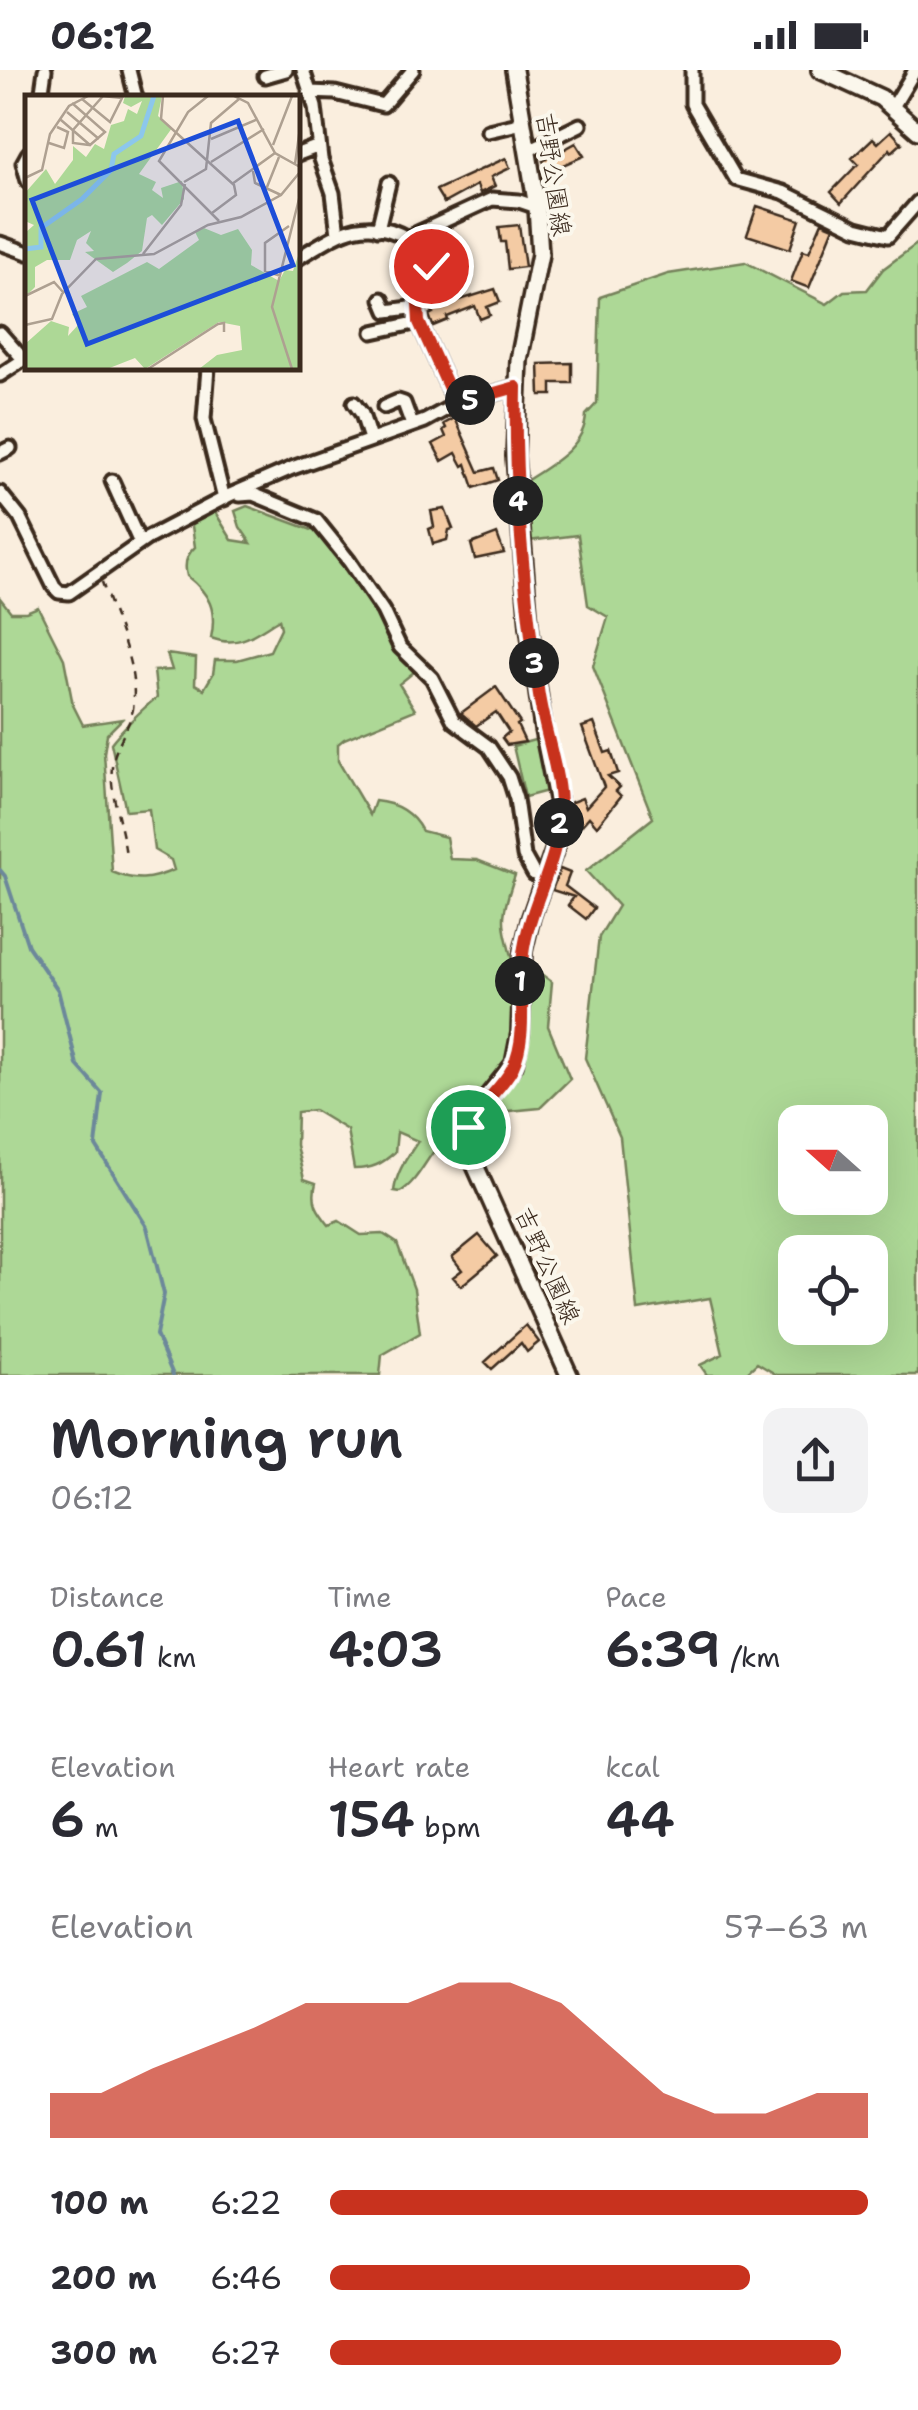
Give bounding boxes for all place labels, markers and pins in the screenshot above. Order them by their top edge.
pin [389,224,474,309]
pin: 5 [445,375,495,425]
pin: 4 [493,476,543,526]
pin: 3 [509,638,559,688]
pin: 2 [534,798,584,848]
pin: 1 [495,956,545,1006]
pin [426,1085,511,1170]

